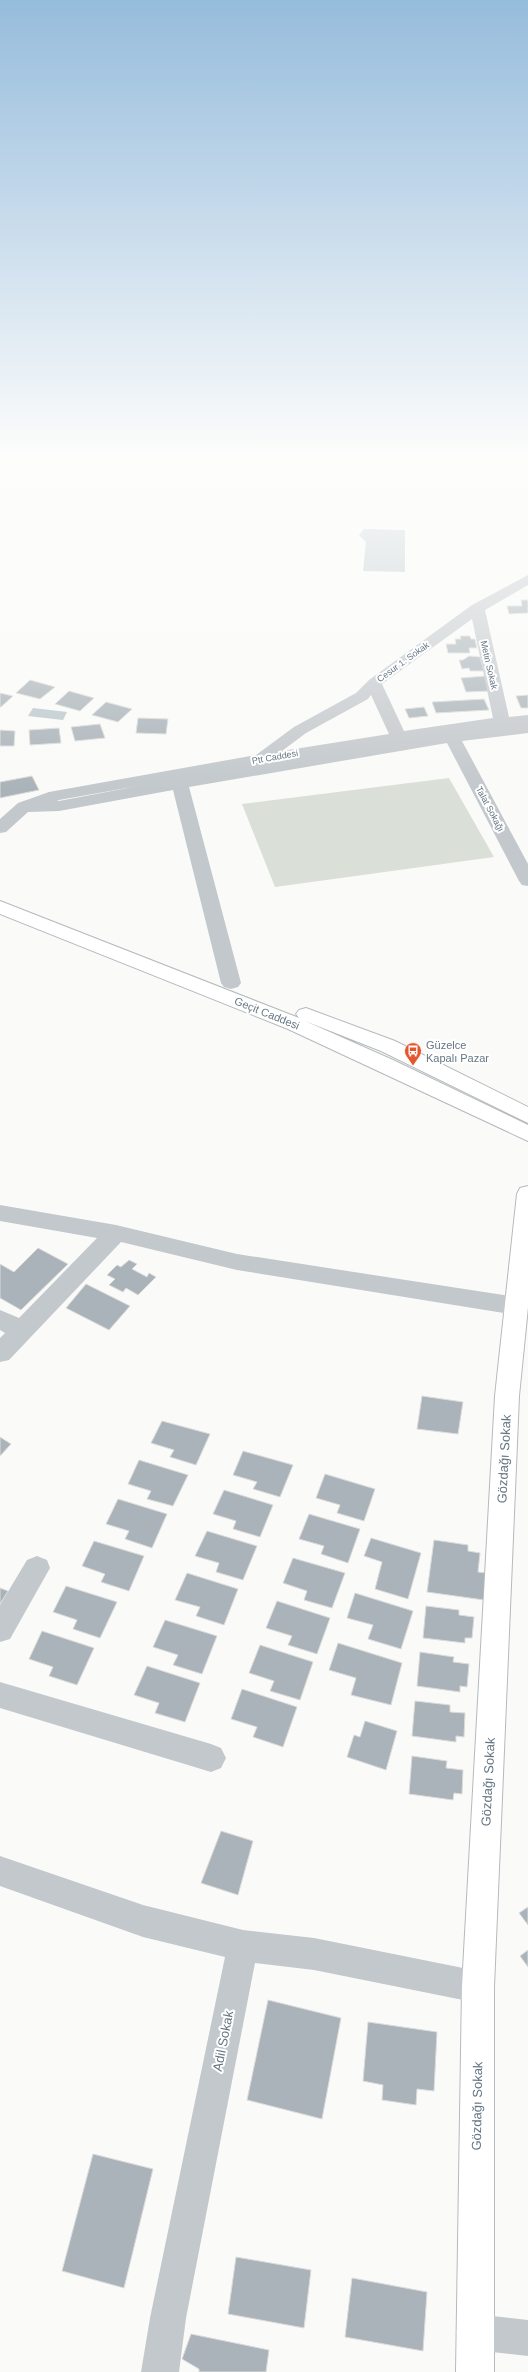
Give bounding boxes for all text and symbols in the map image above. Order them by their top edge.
street label: Cesur 1. Sokak [375,640,431,684]
street label: Metin Sokak [479,640,500,691]
street label: Ptt Caddesi [251,748,299,766]
street label: Talat Sokağı [474,785,506,833]
street label: Geçit Caddesi [233,994,301,1032]
place label: Güzelce Kapalı Pazar [426,1039,489,1064]
bus stop icon: Güzelce Kapalı Pazar [403,1041,423,1066]
street label: Gözdağı Sokak [494,1414,514,1504]
street label: Gözdağı Sokak [478,1737,498,1827]
street label: Adil Sokak [210,2009,236,2073]
street label: Gözdağı Sokak [469,2061,485,2151]

